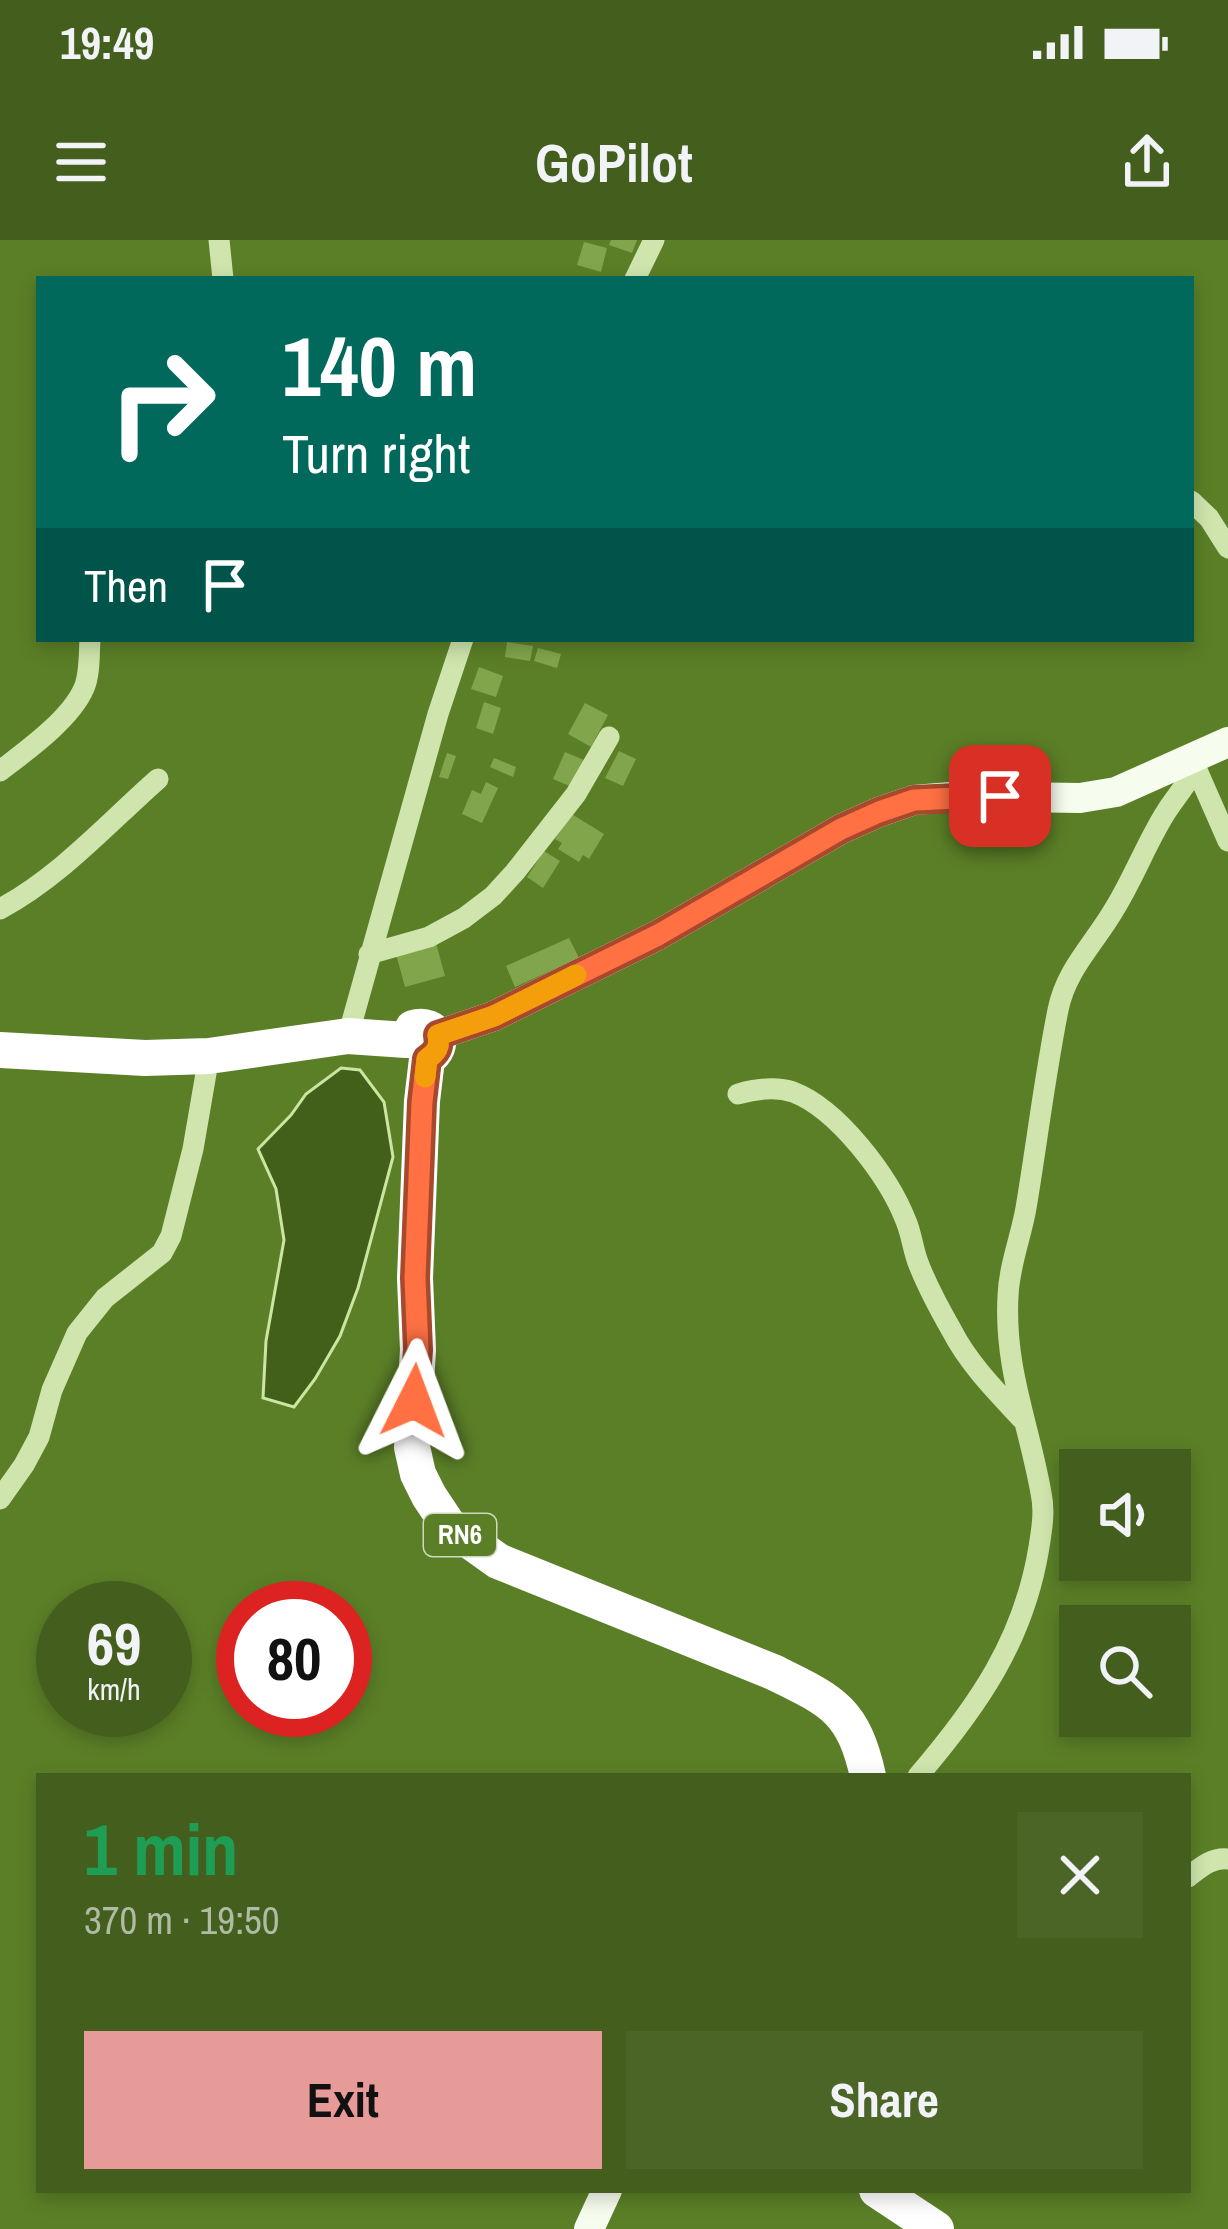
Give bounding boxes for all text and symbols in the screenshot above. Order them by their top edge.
text: 19:49 [60,12,154,73]
text: GoPilot [535,126,693,199]
icon: menu [48,129,114,195]
icon: share [1114,129,1180,195]
text: 140 m [282,309,477,422]
icon: right [84,324,240,480]
text: Turn right [282,417,470,490]
icon: arrive [192,552,258,618]
text: Then [84,555,168,616]
pin [949,745,1051,847]
icon: arrive [967,763,1033,829]
position arrow [351,1338,477,1464]
map controls [1059,1449,1191,1737]
button: sound [1059,1449,1191,1581]
road number: RN6 [424,1514,496,1556]
speed limit sign: 80 [216,1581,372,1737]
text: 69 [87,1603,141,1684]
button: search [1059,1605,1191,1737]
text: km/h [87,1669,141,1709]
text: 1 min [84,1800,238,1897]
button: close [1017,1812,1143,1938]
text: 370 m · 19:50 [84,1894,280,1946]
button: Exit [84,2031,602,2169]
button: Share [626,2031,1143,2169]

